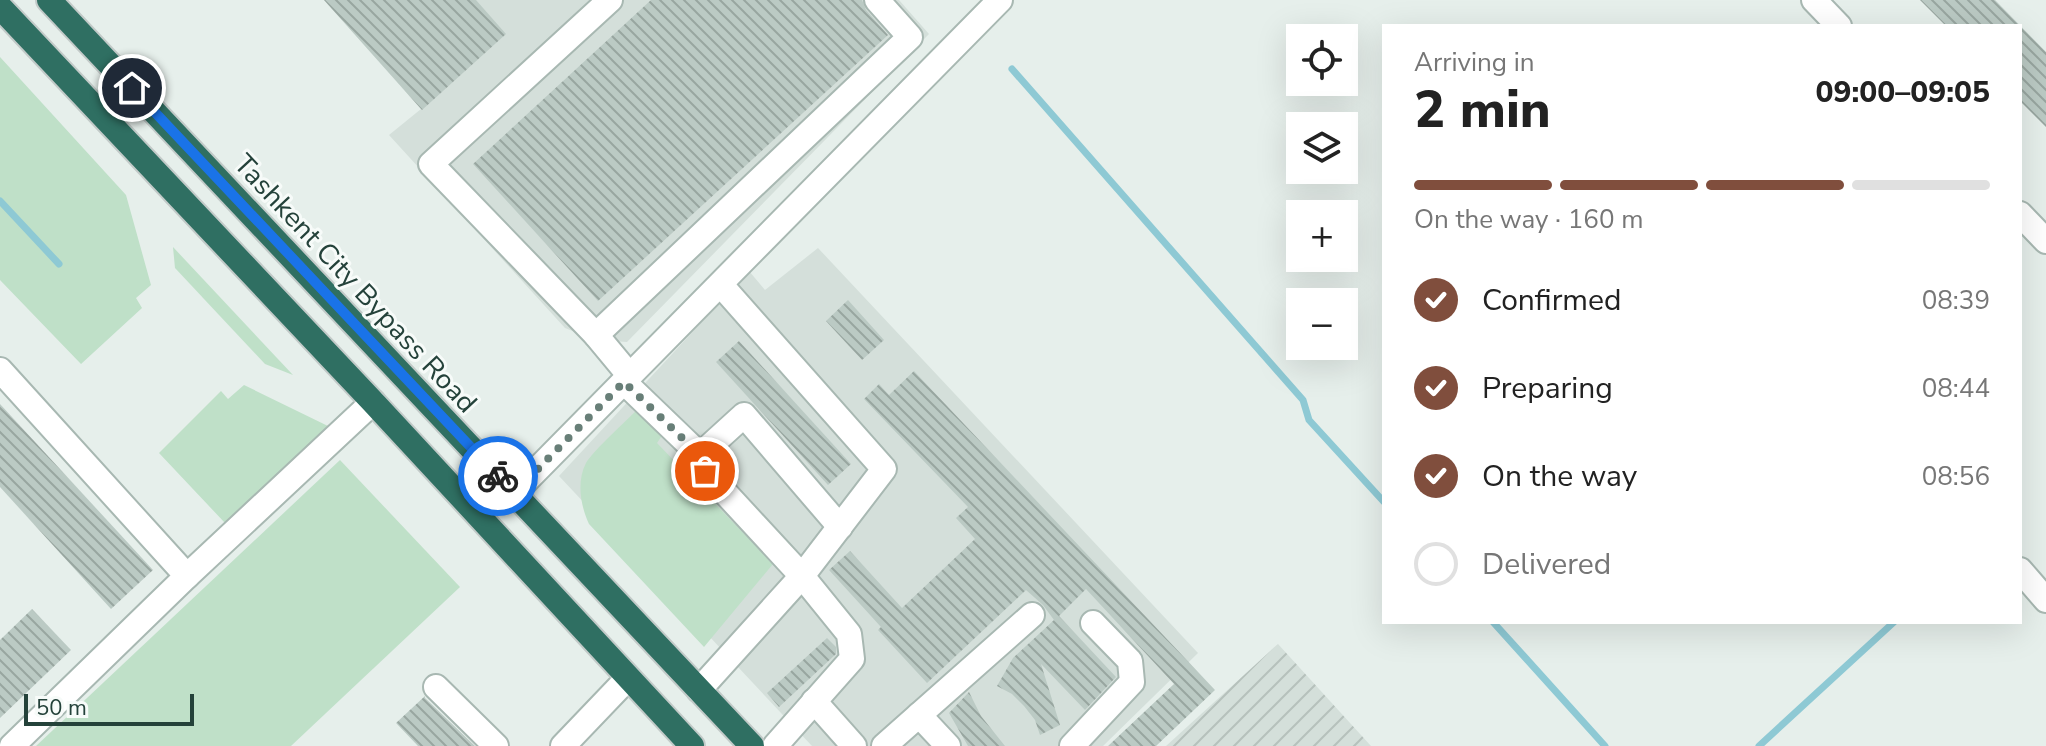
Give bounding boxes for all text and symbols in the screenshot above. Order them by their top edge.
map controls [1286,24,1358,360]
button: locate [1286,24,1358,96]
text: Arriving in [1414,45,1535,80]
pin [98,54,166,122]
icon: home [110,66,154,110]
text: 09:00–09:05 [1815,72,1990,113]
text: 2 min [1414,74,1551,145]
button: layers [1286,112,1358,184]
street label: Tashkent City Bypass Road [225,146,485,421]
button: + [1286,200,1358,272]
text: On the way · 160 m [1414,202,1643,237]
icon: check [1414,278,1458,322]
text: Confirmed [1482,280,1622,321]
text: 08:39 [1922,283,1990,318]
button: − [1286,288,1358,360]
icon: check [1414,366,1458,410]
text: Preparing [1482,368,1613,409]
text: 08:44 [1922,371,1990,406]
courier [458,436,538,516]
pin [671,437,739,505]
icon: bag [683,449,727,493]
icon: bike [476,454,520,498]
icon: check [1414,454,1458,498]
text: On the way [1482,456,1637,497]
text: 08:56 [1922,459,1990,494]
text: Delivered [1482,544,1611,585]
scale bar [24,690,194,726]
text: 50 m [36,693,87,723]

